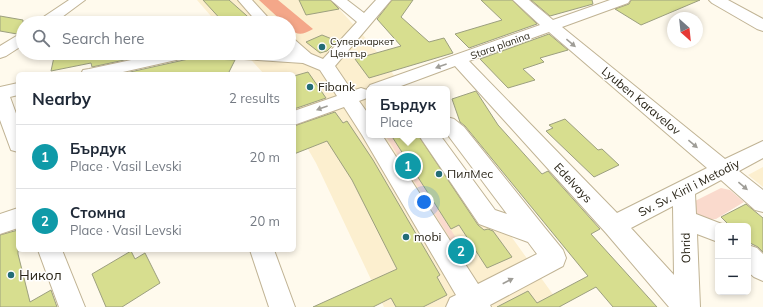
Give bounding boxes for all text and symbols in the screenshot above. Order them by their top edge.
north arrow [667,12,703,48]
search box [16,16,296,60]
icon: search [30,27,52,49]
text: Search here [62,29,144,48]
street label: Stara planina [469,29,532,62]
place label: Супермаркет Център [330,35,395,60]
one-way arrow [566,38,577,47]
marker: Супермаркет Център [317,42,327,52]
one-way arrow [435,63,447,69]
street label: Lyuben Karavelov [599,63,684,138]
place label: Fibank [318,79,356,94]
marker: Fibank [305,82,315,92]
popup [366,86,450,138]
text: Nearby [32,88,91,109]
text: 2 results [229,90,280,106]
text: Бърдук [380,95,436,114]
one-way arrow [315,106,327,112]
text: Place [380,114,413,130]
text: Бърдук [70,139,126,158]
one-way arrow [687,140,698,149]
text: 1 [41,149,49,165]
text: 20 m [250,149,280,165]
pin: 1 [395,151,421,181]
street label: Sv. Sv. Kiril i Metodiy [635,155,743,220]
text: Place · Vasil Levski [70,158,182,174]
street label: Edelvays [551,160,596,206]
place label: ПилМес [447,166,493,181]
marker: ПилМес [434,169,444,179]
one-way arrow [738,182,748,191]
your location [414,192,434,212]
text: Стомна [70,203,126,222]
text: 2 [41,213,49,229]
text: 20 m [250,213,280,229]
text: Place · Vasil Levski [70,222,182,238]
map controls [715,223,751,295]
button: + [715,223,751,259]
place label: mobi [414,229,442,244]
marker: mobi [401,232,411,242]
street label: Ohrid [678,233,693,263]
pin: 2 [448,236,474,266]
button: − [715,259,751,295]
place label: Никол [19,266,62,284]
marker: Никол [6,270,16,280]
one-way arrow [503,278,514,285]

